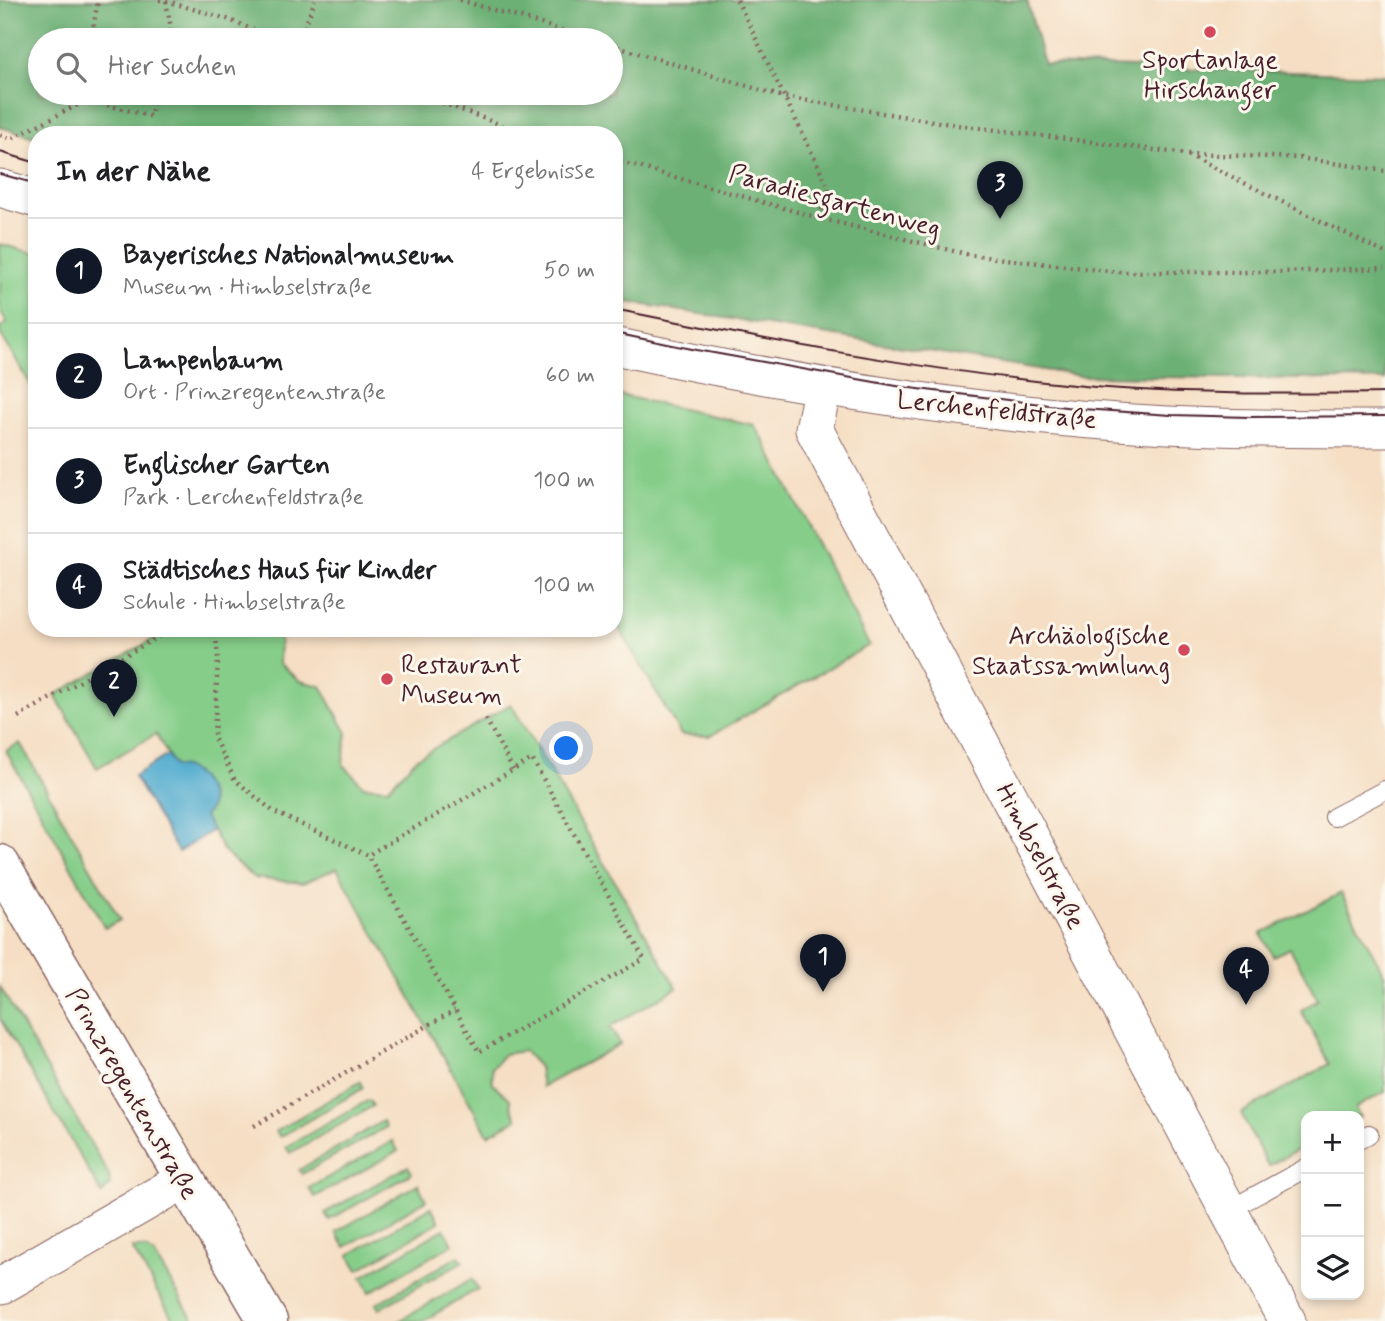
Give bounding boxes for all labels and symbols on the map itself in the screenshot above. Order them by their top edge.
marker: Sportanlage Hirschanger [1202,24,1218,40]
place label: Sportanlage Hirschanger [1142,44,1278,111]
street label: Paradiesgartenweg [724,157,944,249]
pin: 3 [977,161,1023,219]
street label: Lerchenfeldstraße [895,384,1099,438]
place label: Archäologische Staatssammlung [972,620,1170,684]
marker: Archäologische Staatssammlung [1176,642,1192,658]
place label: Restaurant Museum [401,649,522,713]
pin: 2 [91,659,137,717]
marker: Restaurant Museum [379,671,395,687]
your location [549,731,583,765]
street label: Himbselstraße [987,778,1092,936]
pin: 1 [800,934,846,992]
pin: 4 [1223,947,1269,1005]
street label: Prinzregentenstraße [55,982,206,1207]

